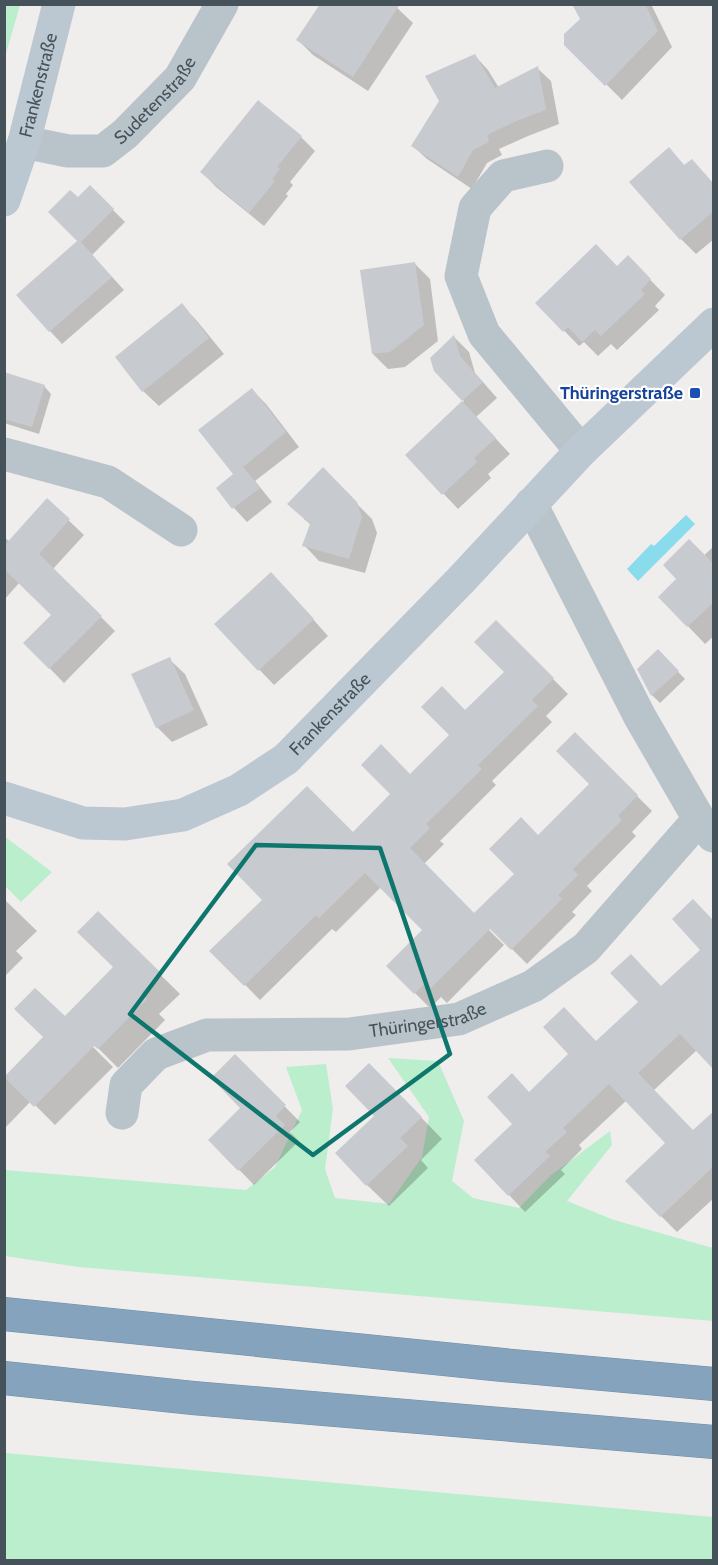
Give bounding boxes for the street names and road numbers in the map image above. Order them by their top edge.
street label: Frankenstraße [15,31,62,140]
street label: Sudetenstraße [110,53,201,149]
street label: Frankenstraße [285,668,375,760]
street label: Thüringerstraße [368,997,490,1042]

